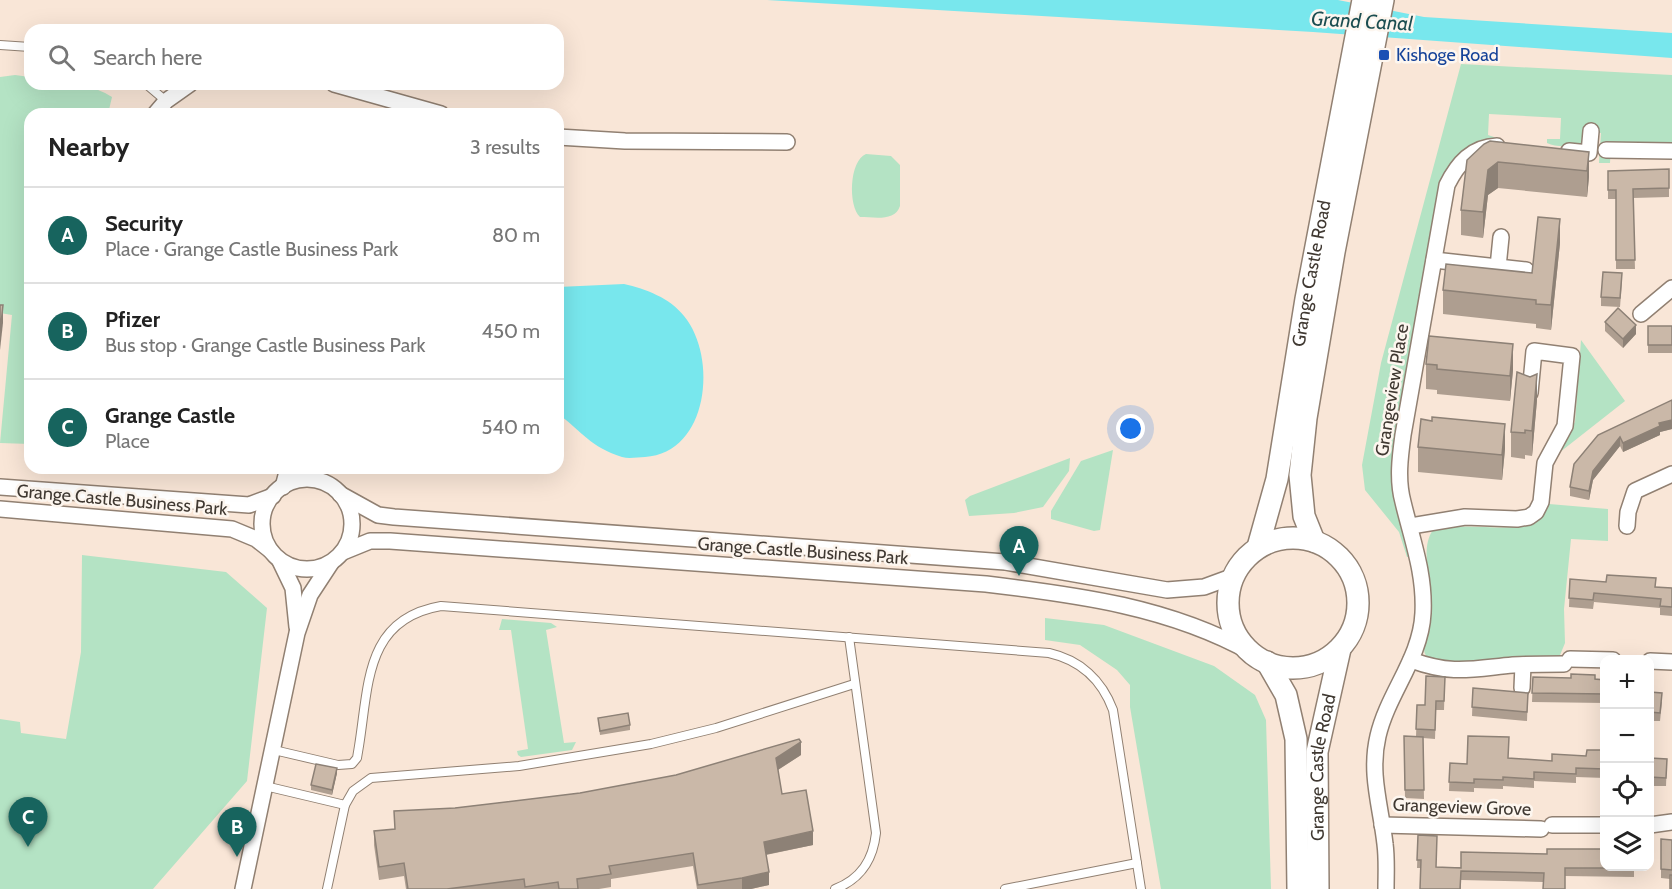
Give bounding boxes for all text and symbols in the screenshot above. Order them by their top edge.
water label: Grand Canal [1311,6,1414,36]
search box [24,24,564,90]
icon: search [45,41,78,74]
text: Search here [93,44,202,71]
place label: Kishoge Road [1396,44,1499,66]
marker: Kishoge Road [1377,48,1391,62]
text: Nearby [48,131,129,163]
text: 3 results [470,135,540,159]
street label: Grange Castle Road [1287,198,1336,348]
text: Security [105,210,183,237]
text: A [61,223,74,247]
text: 80 m [492,223,540,247]
text: Place · Grange Castle Business Park [105,237,398,261]
text: Pfizer [105,306,160,333]
text: B [61,319,74,343]
text: 450 m [482,319,540,343]
street label: Grangeview Place [1371,322,1413,458]
text: Bus stop · Grange Castle Business Park [105,333,426,357]
text: Grange Castle [105,402,235,429]
your location [1116,414,1145,443]
text: C [61,415,74,439]
text: 540 m [482,415,540,439]
text: Place [105,429,150,453]
street label: Grange Castle Business Park [16,480,229,520]
pin: A [1000,526,1038,576]
street label: Grange Castle Business Park [697,533,910,569]
map controls [1600,655,1654,871]
button: + [1600,655,1654,709]
street label: Grange Castle Road [1306,692,1341,841]
button: − [1600,709,1654,763]
button: locate [1600,763,1654,817]
street label: Grangeview Grove [1392,794,1532,820]
pin: C [9,798,48,847]
pin: B [218,808,256,857]
button: layers [1600,817,1654,871]

